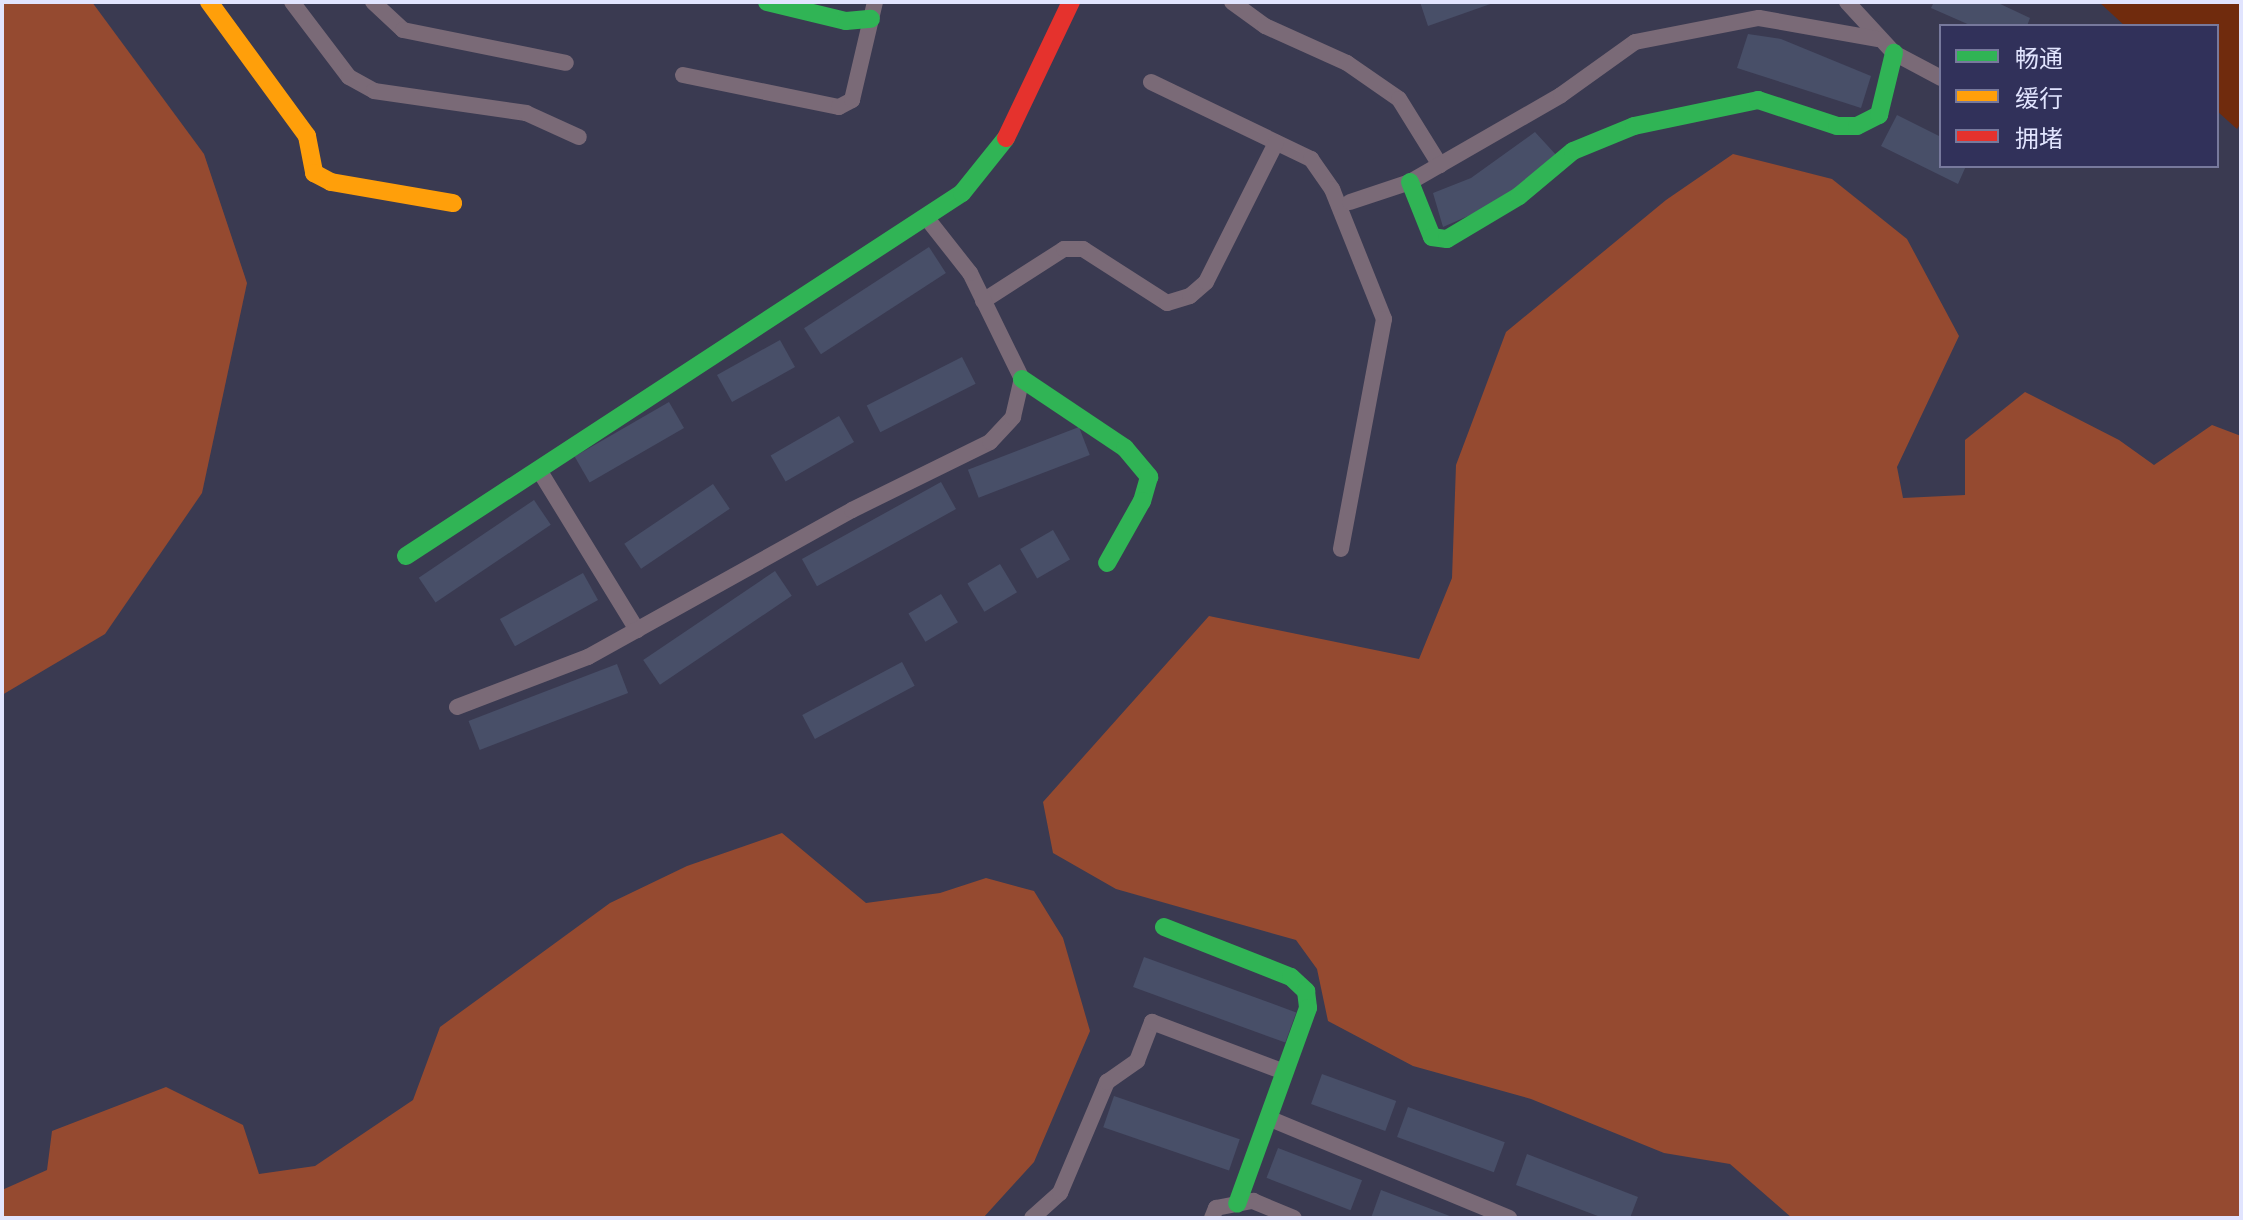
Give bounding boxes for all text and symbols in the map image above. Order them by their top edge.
legend [1939,24,2219,168]
text: 畅通 [2015,45,2063,72]
text: 缓行 [2015,85,2063,112]
text: 拥堵 [2015,125,2063,152]

